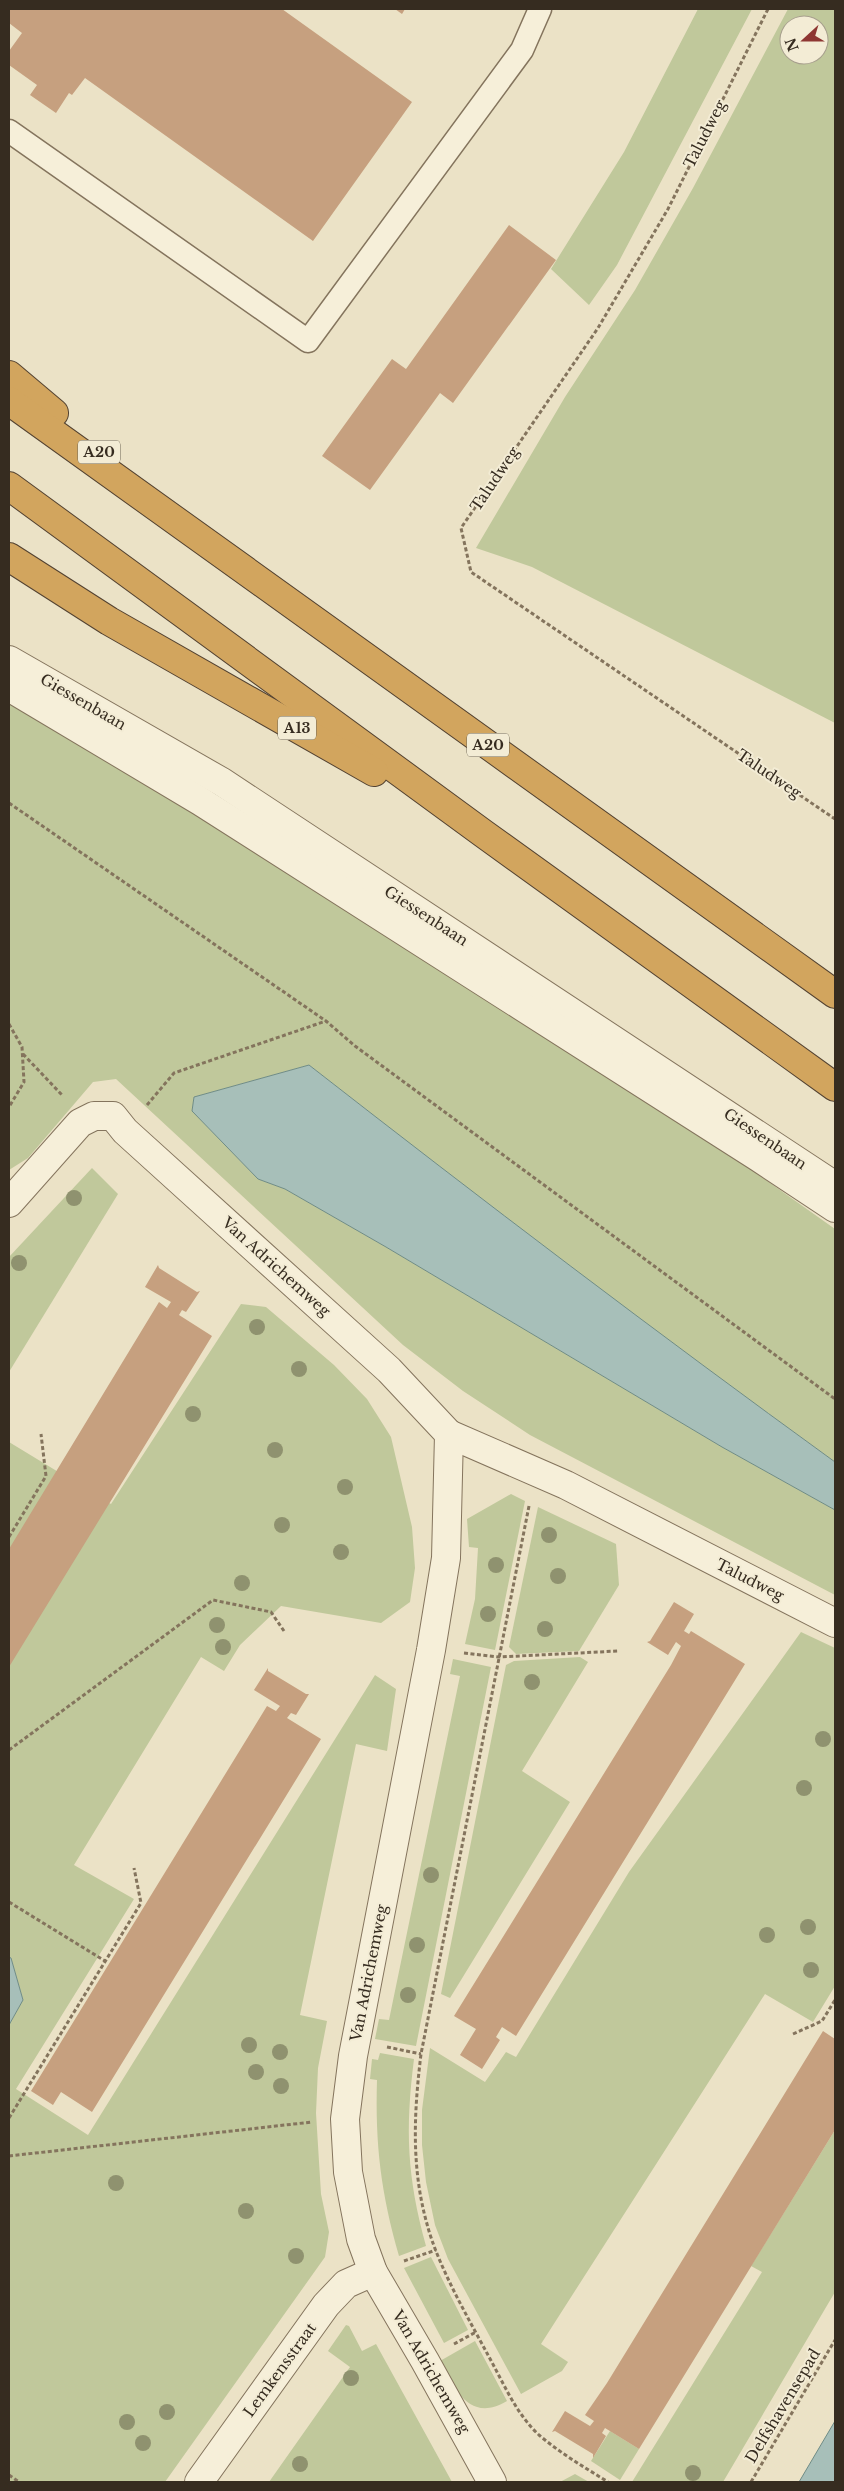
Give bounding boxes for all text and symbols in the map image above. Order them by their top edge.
north arrow [779,15,829,65]
text: N [781,35,803,54]
street label: Taludweg [679,96,730,171]
road number: A20 [78,441,120,464]
street label: Taludweg [466,442,524,515]
street label: Giessenbaan [37,669,130,734]
road number: A13 [278,716,316,740]
road number: A20 [467,734,509,756]
street label: Taludweg [733,745,806,803]
street label: Giessenbaan [381,881,472,950]
street label: Giessenbaan [720,1104,810,1173]
street label: Van Adrichemweg [217,1212,335,1321]
street label: Taludweg [713,1554,788,1605]
street label: Van Adrichemweg [346,1902,391,2044]
street label: Van Adrichemweg [388,2306,475,2438]
street label: Lemkensstraat [239,2319,320,2421]
street label: Delfshavensepad [741,2345,824,2466]

